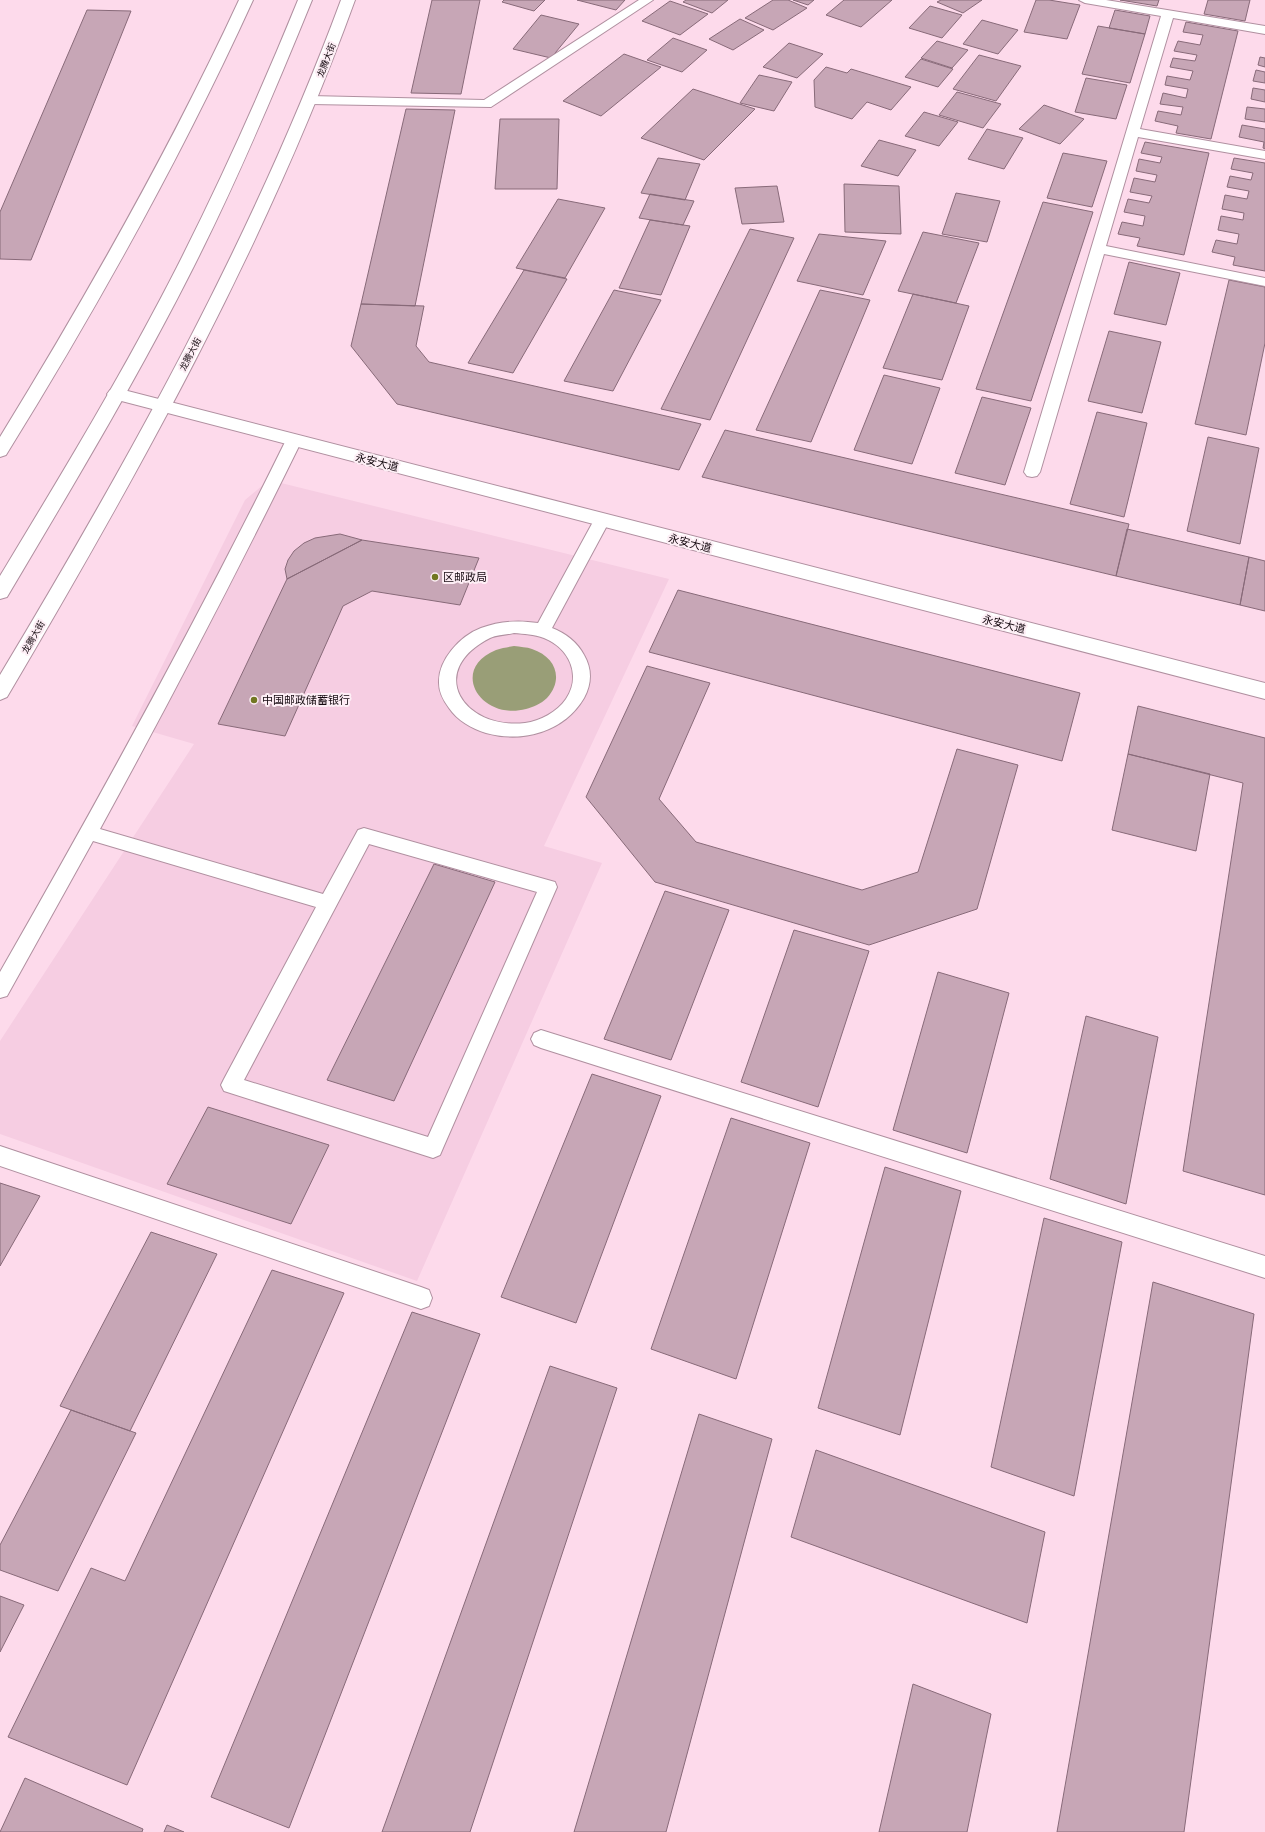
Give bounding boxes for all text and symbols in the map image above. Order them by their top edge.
street label: 龙腾大街 [314,41,338,79]
street label: 龙腾大街 [177,336,203,372]
street label: 永安大道 [354,450,400,474]
street label: 永安大道 [667,531,713,555]
place label: 区邮政局 [443,570,487,584]
marker: 区邮政局 [430,572,440,582]
street label: 永安大道 [981,612,1027,636]
street label: 龙腾大街 [19,619,47,655]
place label: 中国邮政储蓄银行 [262,693,350,707]
marker: 中国邮政储蓄银行 [249,695,259,705]

